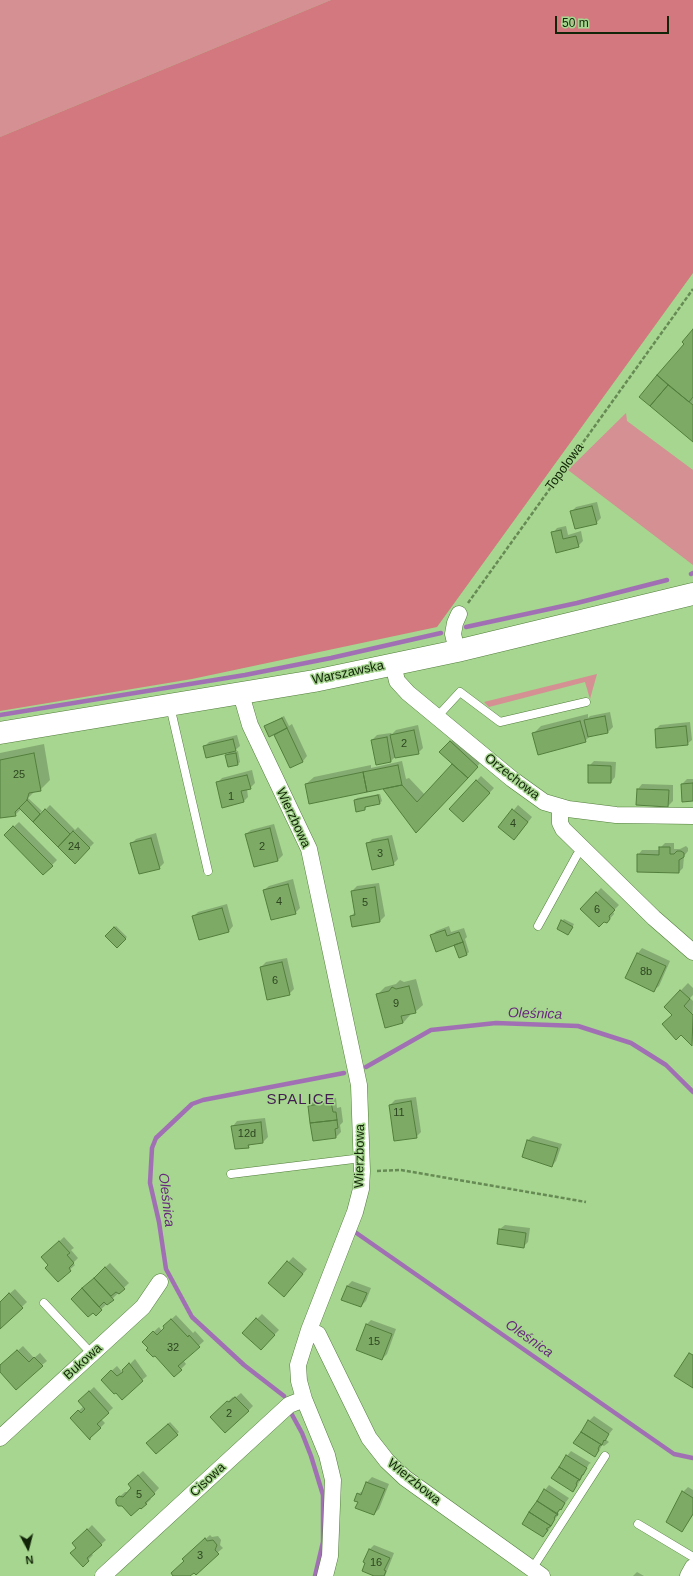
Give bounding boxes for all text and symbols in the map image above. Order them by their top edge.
scale bar [557,8,671,34]
text: 50 m [562,16,589,30]
street label: Topolowa [543,440,587,494]
street label: Warszawska [311,658,385,688]
house number: 2 [401,737,407,751]
street label: Orzechowa [481,751,543,803]
house number: 25 [13,768,25,782]
street label: Wierzbowa [272,786,314,850]
house number: 1 [228,790,234,804]
house number: 4 [510,817,516,831]
house number: 24 [68,840,80,854]
house number: 2 [259,840,265,854]
house number: 3 [377,847,383,861]
house number: 4 [276,895,282,909]
house number: 5 [362,896,368,910]
house number: 6 [594,903,600,917]
house number: 8b [640,965,652,979]
house number: 6 [272,974,278,988]
house number: 9 [393,997,399,1011]
water label: Oleśnica [507,1005,563,1023]
district label: SPALICE [266,1091,336,1109]
house number: 11 [393,1106,405,1120]
street label: Wierzbowa [352,1124,368,1188]
house number: 12d [238,1127,256,1141]
water label: Oleśnica [154,1172,178,1228]
water label: Oleśnica [502,1316,556,1362]
house number: 15 [368,1335,380,1349]
street label: Bukowa [61,1341,105,1383]
house number: 32 [167,1341,179,1355]
house number: 2 [226,1407,232,1421]
street label: Wierzbowa [384,1456,444,1508]
street label: Cisowa [187,1460,229,1500]
house number: 5 [136,1488,142,1502]
north arrow [8,1528,48,1568]
house number: 3 [197,1549,203,1563]
text: N [25,1553,34,1566]
house number: 16 [370,1556,382,1570]

